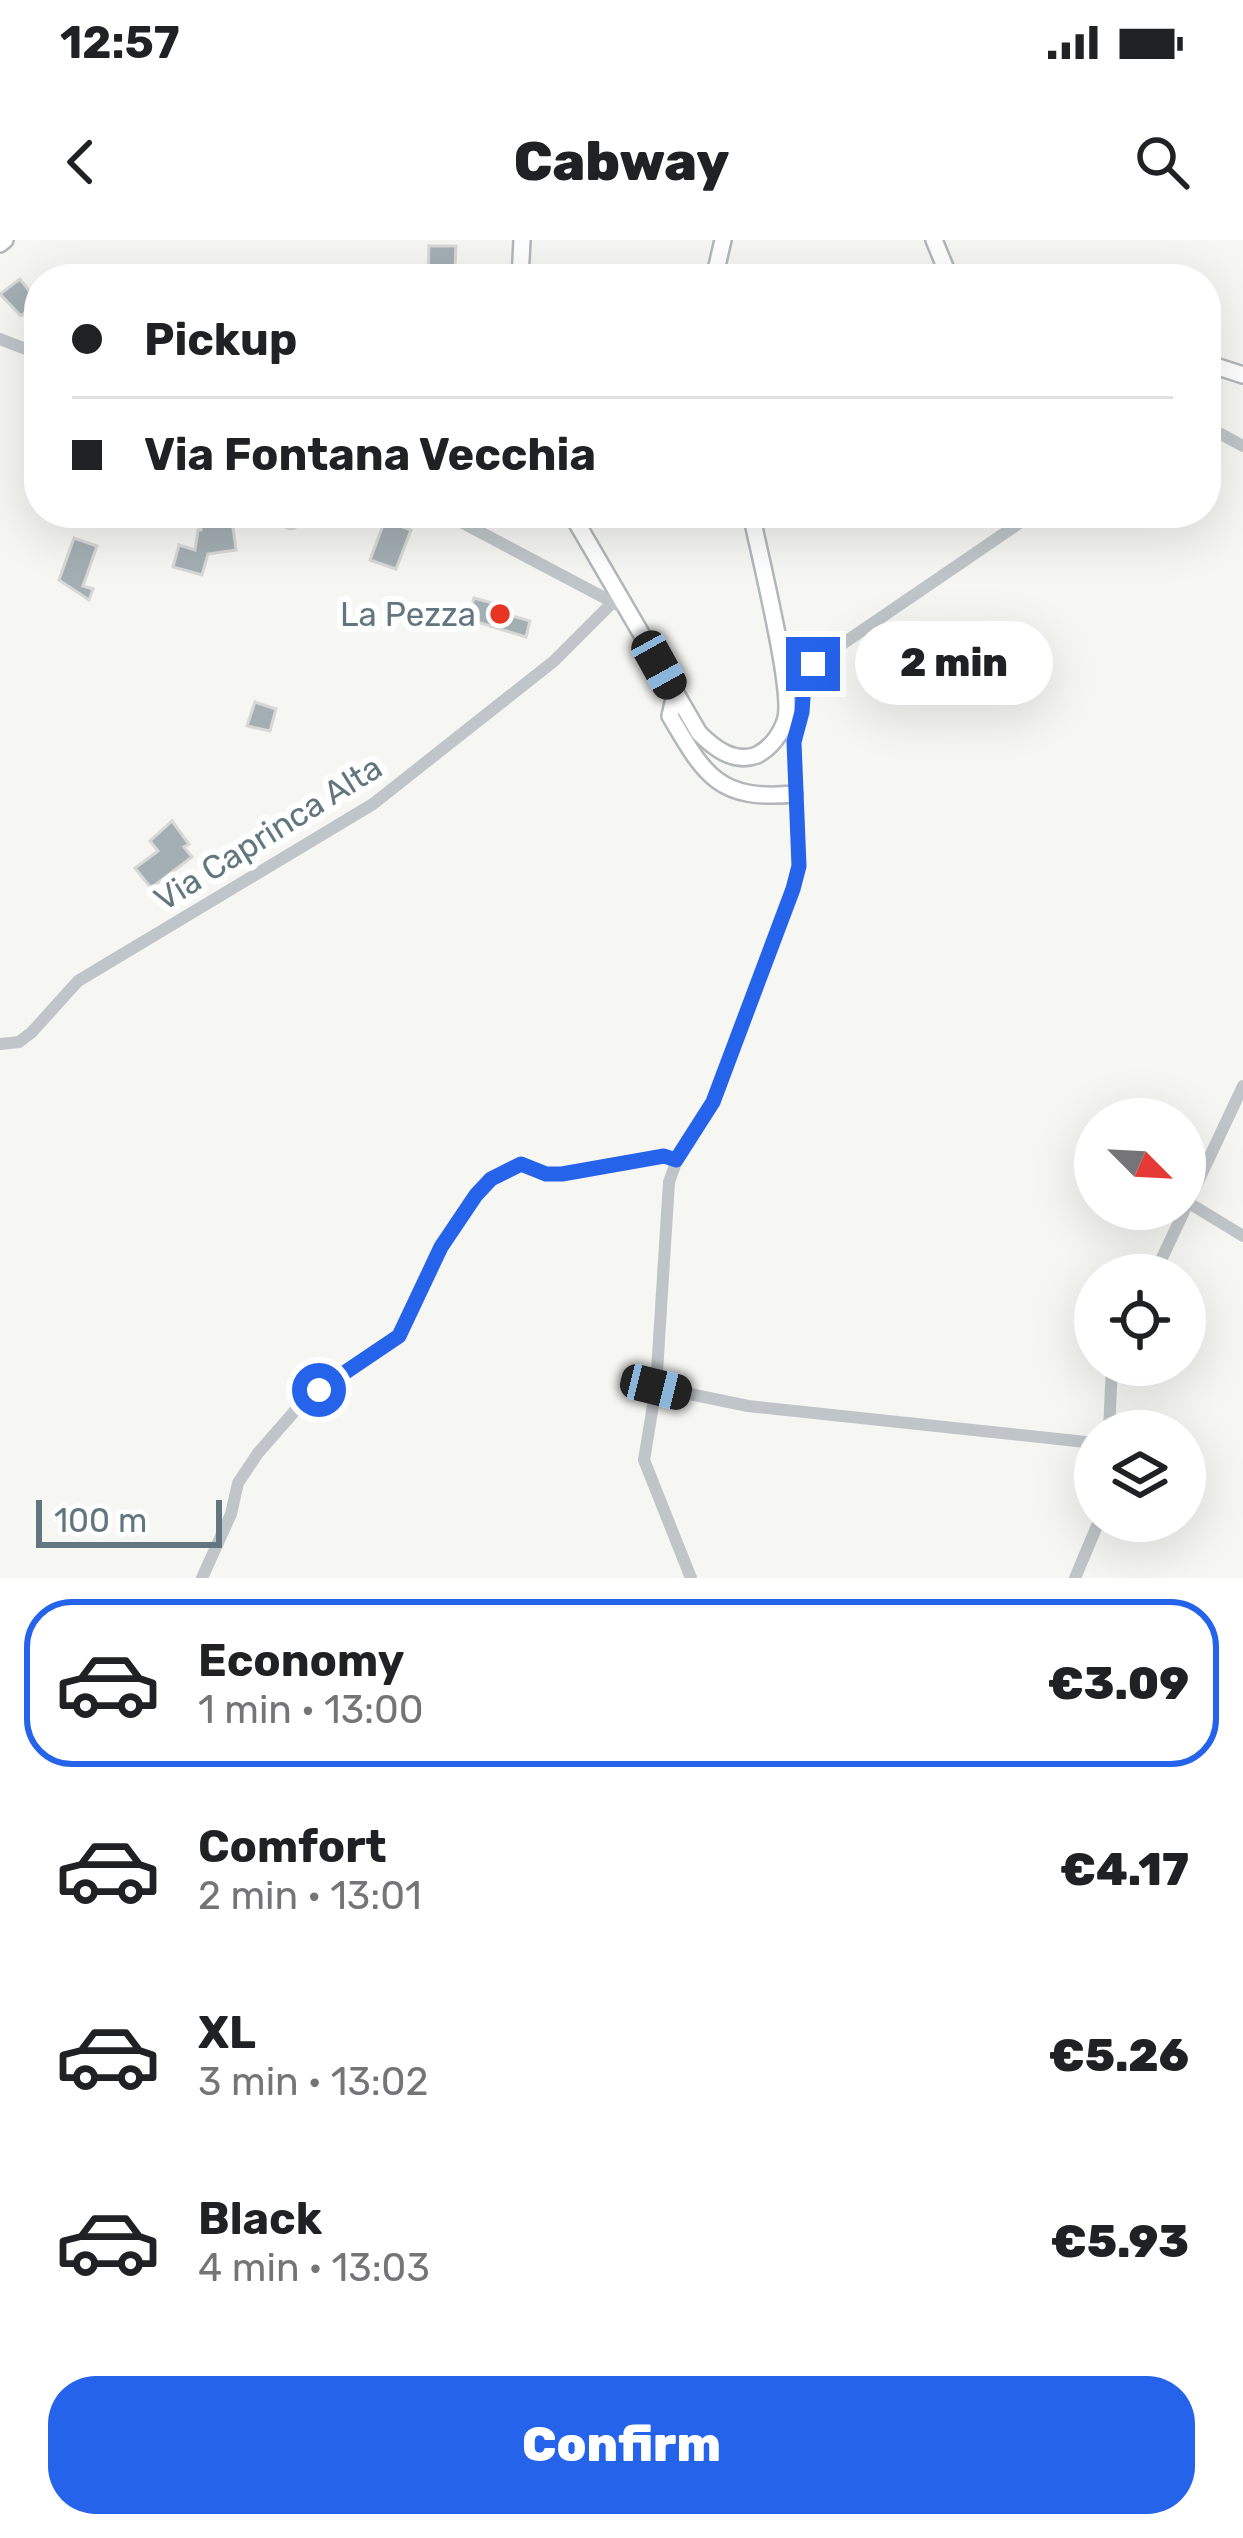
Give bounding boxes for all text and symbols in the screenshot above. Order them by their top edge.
text: 12:57 [60,16,180,69]
icon: back [48,129,114,195]
icon: search [1129,129,1195,195]
text: Cabway [514,130,729,194]
text: Pickup [144,313,297,366]
text: Via Fontana Vecchia [144,428,596,481]
place label: La Pezza [340,595,476,634]
marker: La Pezza [487,601,513,627]
callout: 2 min [855,622,1053,706]
car [626,625,692,705]
route end [786,637,840,691]
text: 2 min [900,640,1008,686]
street label: Via Caprinca Alta [147,747,389,919]
north arrow [1074,1098,1206,1230]
map controls [1074,1098,1206,1542]
button: locate [1074,1254,1206,1386]
car [617,1361,695,1413]
route start [292,1363,346,1417]
button: layers [1074,1410,1206,1542]
scale bar [36,1494,222,1547]
text: 100 m [54,1501,147,1540]
icon: car [54,1629,162,1737]
text: Economy [198,1634,404,1687]
text: €3.09 [1048,1657,1189,1710]
text: 1 min · 13:00 [198,1687,424,1733]
icon: car [54,1815,162,1923]
text: Comfort [198,1820,387,1873]
text: €4.17 [1060,1843,1189,1896]
text: 2 min · 13:01 [198,1873,422,1919]
icon: car [54,2001,162,2109]
text: XL [198,2006,256,2059]
text: €5.26 [1049,2029,1189,2082]
text: 3 min · 13:02 [198,2059,429,2105]
icon: car [54,2187,162,2295]
text: Black [198,2192,322,2245]
text: €5.93 [1051,2215,1189,2268]
text: 4 min · 13:03 [198,2245,430,2291]
button: Confirm [48,2376,1195,2514]

